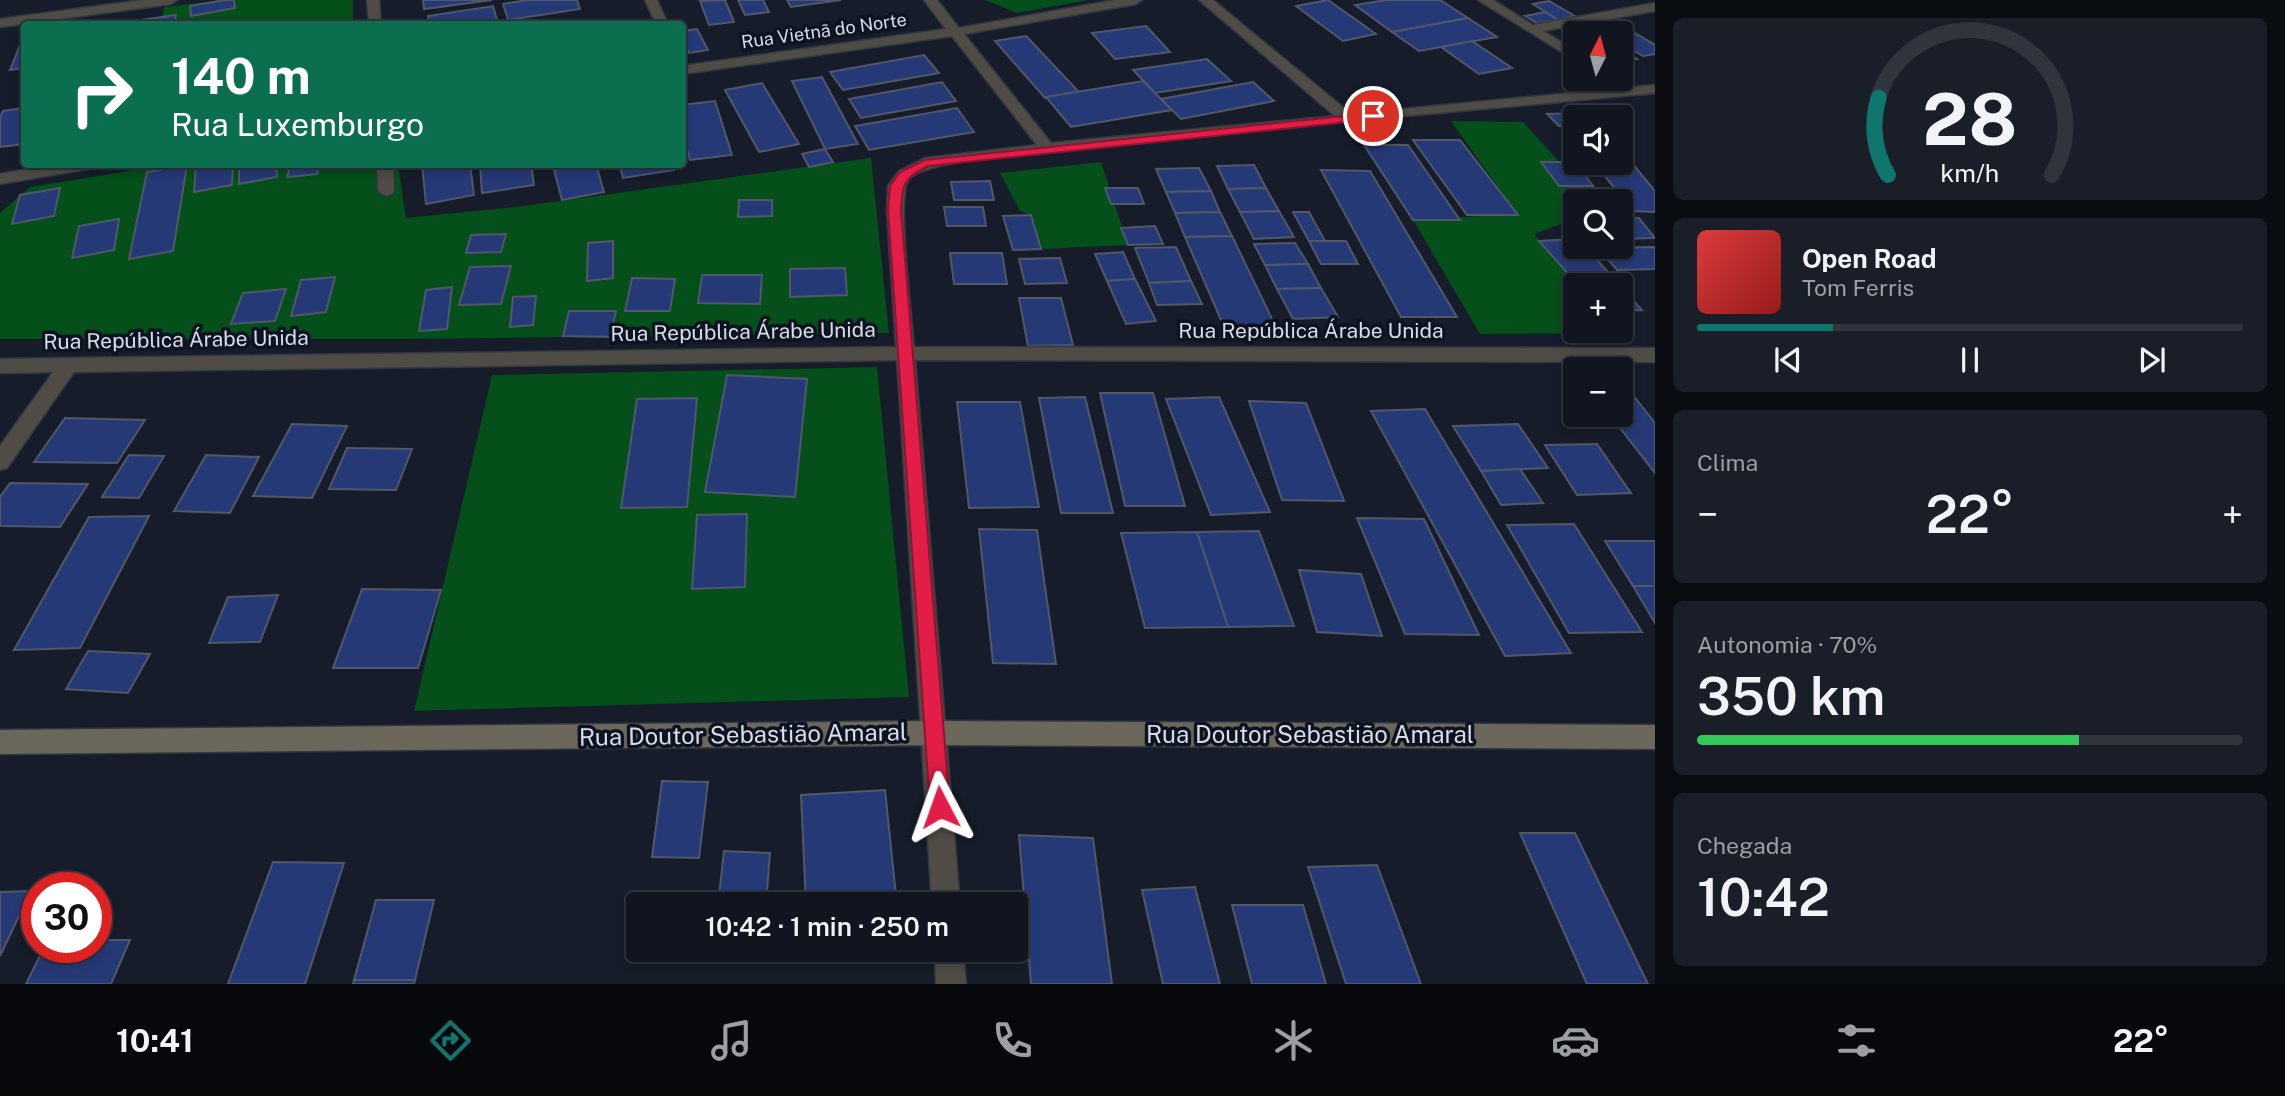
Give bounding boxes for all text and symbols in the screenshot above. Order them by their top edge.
street label: Rua Vietnã do Norte [740,9,908,53]
north arrow [1563,21,1633,91]
map controls [1563,21,1633,427]
text: 140 m [171,47,311,105]
icon: right [56,49,147,140]
text: 28 [1922,76,2018,161]
pin [1343,86,1403,146]
icon: arrive [1354,97,1392,135]
button: sound [1563,105,1633,175]
text: Rua Luxemburgo [171,106,424,143]
text: km/h [1941,158,1999,188]
button: search [1563,189,1633,259]
text: Open Road [1802,243,1937,274]
button: + [1563,273,1633,343]
text: Tom Ferris [1802,274,1914,301]
street label: Rua República Árabe Unida [610,317,876,346]
street label: Rua República Árabe Unida [1178,318,1444,343]
street label: Rua República Árabe Unida [43,325,309,354]
icon: previous [1769,341,1807,379]
icon: pause [1951,341,1989,379]
icon: next [2133,341,2171,379]
button: − [1563,357,1633,427]
text: Clima [1697,449,1758,476]
text: 22° [1926,484,2014,545]
text: − [1697,492,1718,537]
text: + [2222,492,2243,537]
text: Autonomia · 70% [1697,631,1877,658]
text: 350 km [1697,666,1885,727]
street label: Rua Doutor Sebastião Amaral [579,717,907,751]
street label: Rua Doutor Sebastião Amaral [1146,720,1474,748]
position arrow [903,770,977,844]
text: Chegada [1697,832,1792,859]
text: 10:42 [1697,867,1830,928]
speed limit sign: 30 [21,872,112,963]
text: 10:42 · 1 min · 250 m [705,911,949,942]
icon: directions [426,1016,475,1065]
icon: music [707,1016,756,1065]
icon: phone [988,1016,1037,1065]
icon: climate [1269,1016,1318,1065]
icon: car [1551,1016,1600,1065]
icon: filters [1832,1016,1881,1065]
text: 10:41 [116,1022,194,1059]
text: 22° [2113,1022,2169,1059]

